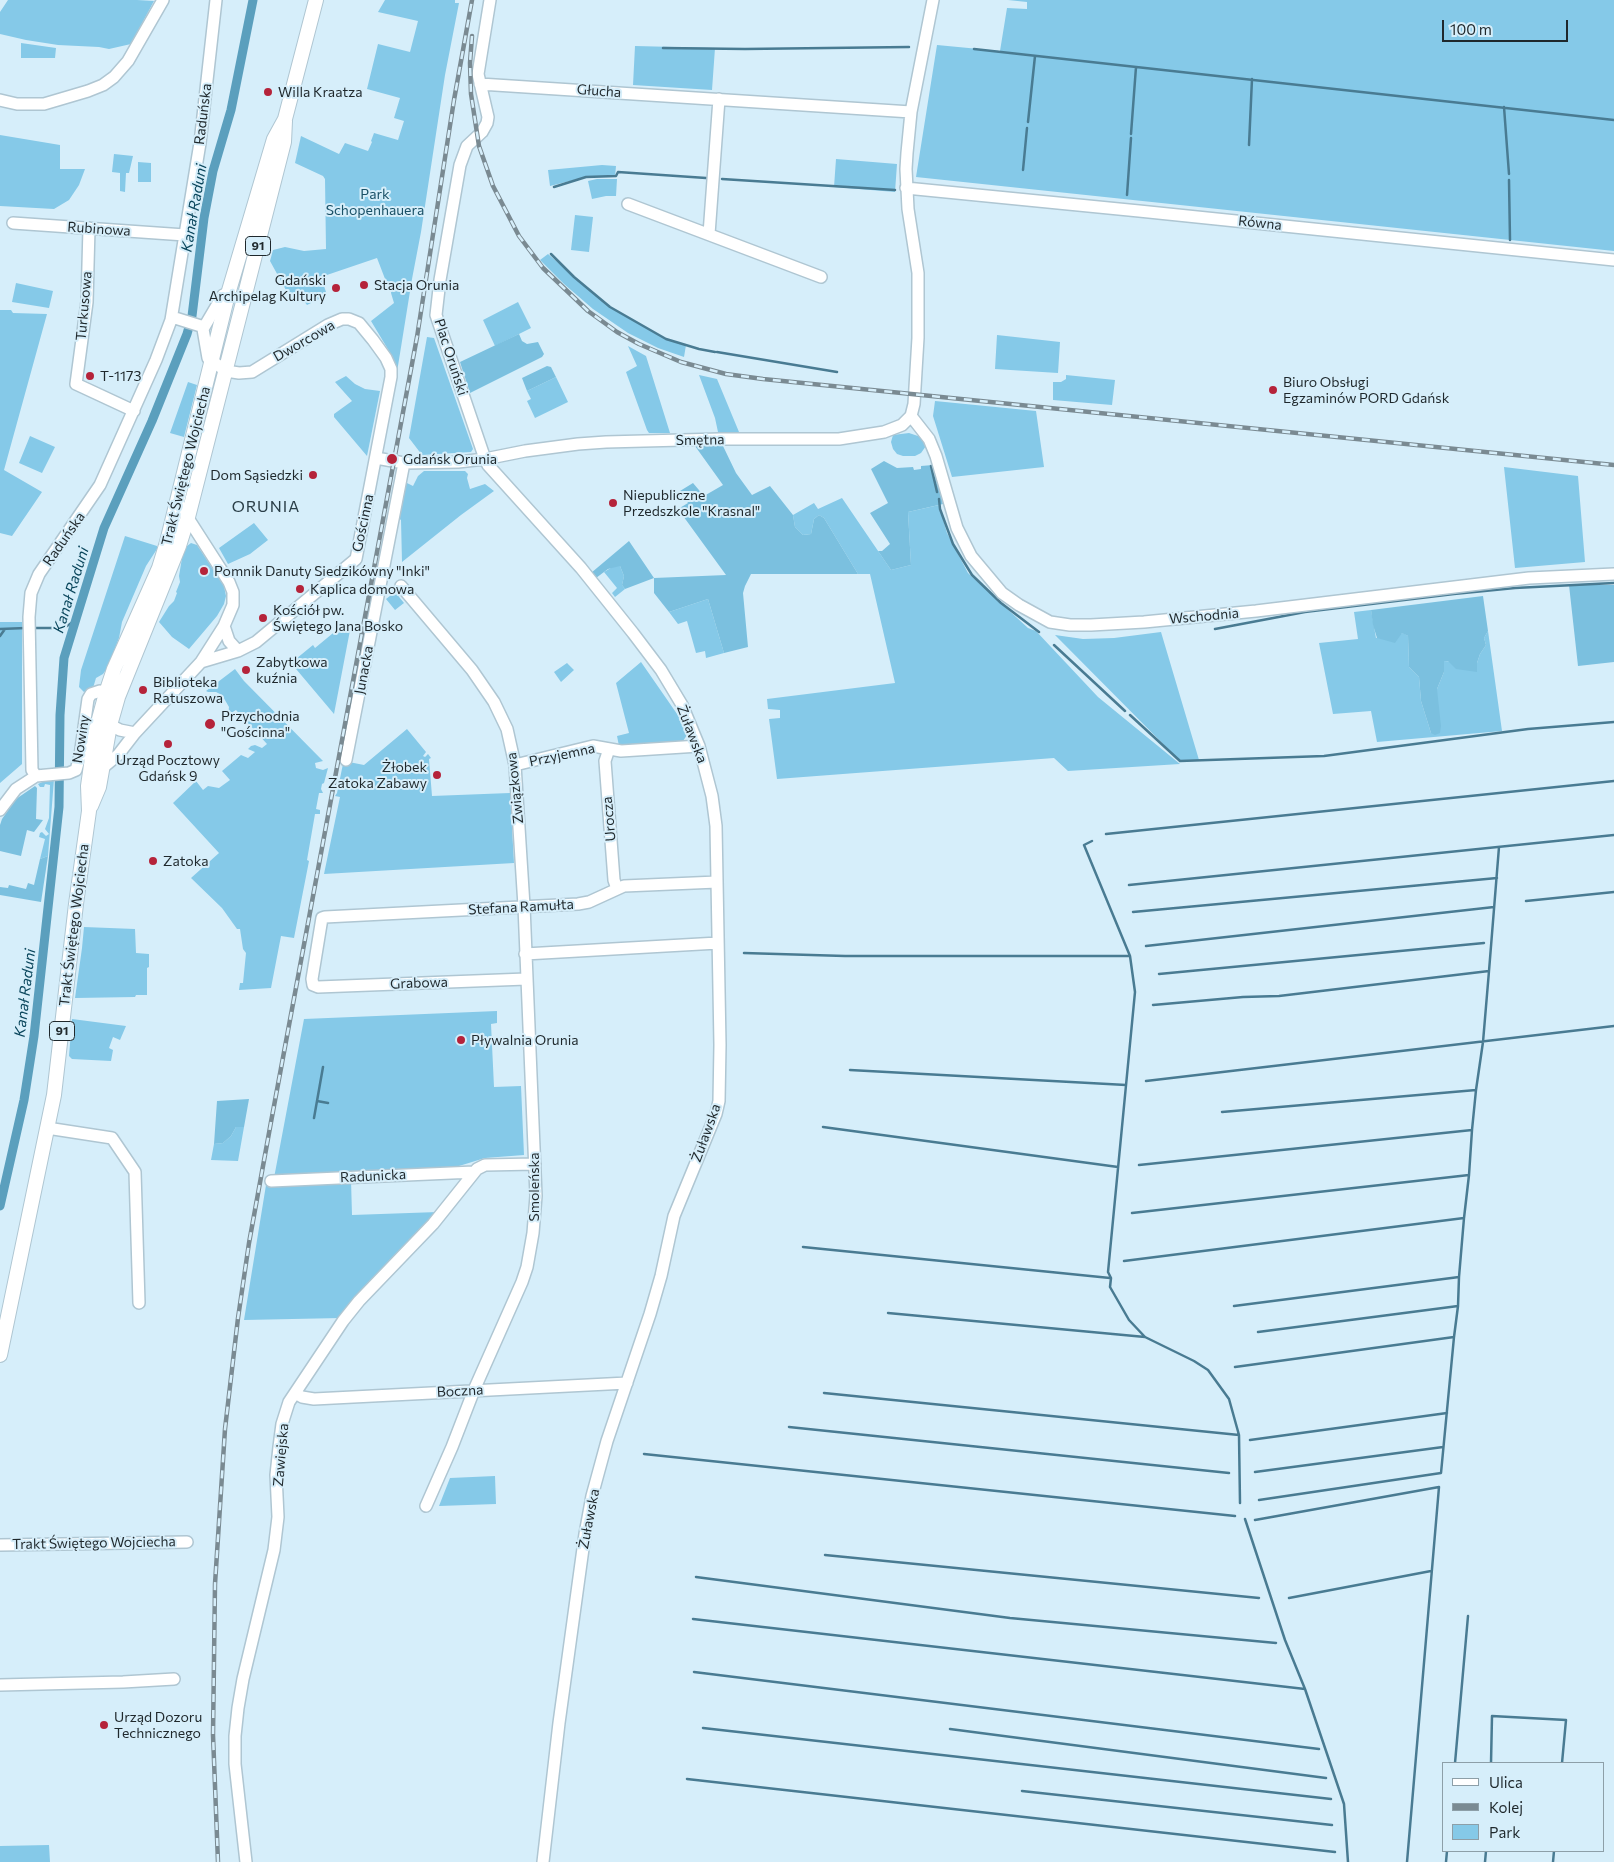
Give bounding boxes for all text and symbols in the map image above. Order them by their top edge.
scale bar [1444,10,1570,42]
text: 100 m [1450,20,1492,38]
street label: Głucha [576,81,622,101]
street label: Raduńska [191,82,215,146]
place label: Willa Kraatza [278,84,363,100]
marker: Willa Kraatza [262,86,274,98]
water label: Kanał Raduni [177,163,211,253]
park label: Park Schopenhauera [326,186,424,218]
street label: Równa [1237,212,1283,234]
street label: Rubinowa [67,218,131,240]
road number: 91 [246,237,270,256]
street label: Turkusowa [73,271,95,341]
place label: Gdański Archipelag Kultury [209,272,326,304]
place label: Stacja Orunia [374,277,459,293]
marker: Stacja Orunia [358,279,370,291]
marker: Gdański Archipelag Kultury [330,282,342,294]
street label: Dworcowa [270,317,338,365]
street label: Plac Oruński [431,317,471,397]
place label: T-1173 [100,368,141,384]
marker: T-1173 [84,370,96,382]
place label: Biuro Obsługi Egzaminów PORD Gdańsk [1283,374,1449,407]
marker: Biuro Obsługi Egzaminów PORD Gdańsk [1267,384,1279,396]
street label: Trakt Świętego Wojciecha [158,385,214,547]
street label: Smętna [675,431,725,449]
place label: Gdańsk Orunia [403,451,497,467]
marker: Gdańsk Orunia [385,452,399,466]
place label: Dom Sąsiedzki [210,467,303,483]
marker: Dom Sąsiedzki [307,469,319,481]
place label: Niepubliczne Przedszkole "Krasnal" [623,487,760,520]
street label: Gościnna [349,493,377,553]
district label: ORUNIA [231,497,301,517]
marker: Niepubliczne Przedszkole "Krasnal" [607,497,619,509]
street label: Raduńska [39,509,89,569]
water label: Kanał Raduni [49,545,93,635]
place label: Pomnik Danuty Siedzikówny "Inki" [214,563,430,579]
marker: Pomnik Danuty Siedzikówny "Inki" [198,565,210,577]
place label: Kaplica domowa [310,581,414,597]
marker: Kaplica domowa [294,583,306,595]
place label: Kościół pw. Świętego Jana Bosko [273,602,403,634]
street label: Wschodnia [1168,605,1240,627]
marker: Kościół pw. Świętego Jana Bosko [257,612,269,624]
street label: Junacka [351,644,377,696]
place label: Zabytkowa kuźnia [256,654,328,686]
marker: Zabytkowa kuźnia [240,664,252,676]
place label: Biblioteka Ratuszowa [153,674,223,706]
marker: Biblioteka Ratuszowa [137,684,149,696]
street label: Żuławska [673,702,711,766]
place label: Przychodnia "Gościnna" [221,708,300,740]
street label: Nowiny [69,714,93,764]
marker: Przychodnia "Gościnna" [203,717,217,731]
marker: Urząd Pocztowy Gdańsk 9 [162,738,174,750]
street label: Przyjemna [527,740,597,770]
street label: Związkowa [503,751,527,825]
place label: Urząd Pocztowy Gdańsk 9 [116,752,220,784]
place label: Żłobek Zatoka Zabawy [328,759,427,792]
marker: Żłobek Zatoka Zabawy [431,769,443,781]
street label: Urocza [599,796,619,842]
street label: Trakt Świętego Wojciecha [56,843,92,1007]
place label: Zatoka [163,853,209,869]
marker: Zatoka [147,855,159,867]
street label: Stefana Ramułta [468,896,574,918]
water label: Kanał Raduni [11,948,39,1038]
street label: Grabowa [390,974,448,992]
road number: 91 [50,1021,74,1040]
place label: Pływalnia Orunia [471,1032,579,1048]
marker: Pływalnia Orunia [455,1034,467,1046]
street label: Żuławska [688,1101,724,1165]
street label: Smoleńska [526,1152,542,1222]
street label: Radunicka [340,1166,406,1186]
street label: Boczna [436,1381,484,1401]
street label: Zawiejska [270,1423,292,1487]
street label: Żuławska [575,1487,603,1551]
street label: Trakt Świętego Wojciecha [12,1533,176,1553]
place label: Urząd Dozoru Technicznego [114,1709,202,1741]
marker: Urząd Dozoru Technicznego [98,1719,110,1731]
legend [1442,1762,1604,1852]
text: Ulica [1489,1773,1523,1791]
text: Kolej [1489,1798,1523,1816]
text: Park [1489,1823,1520,1841]

